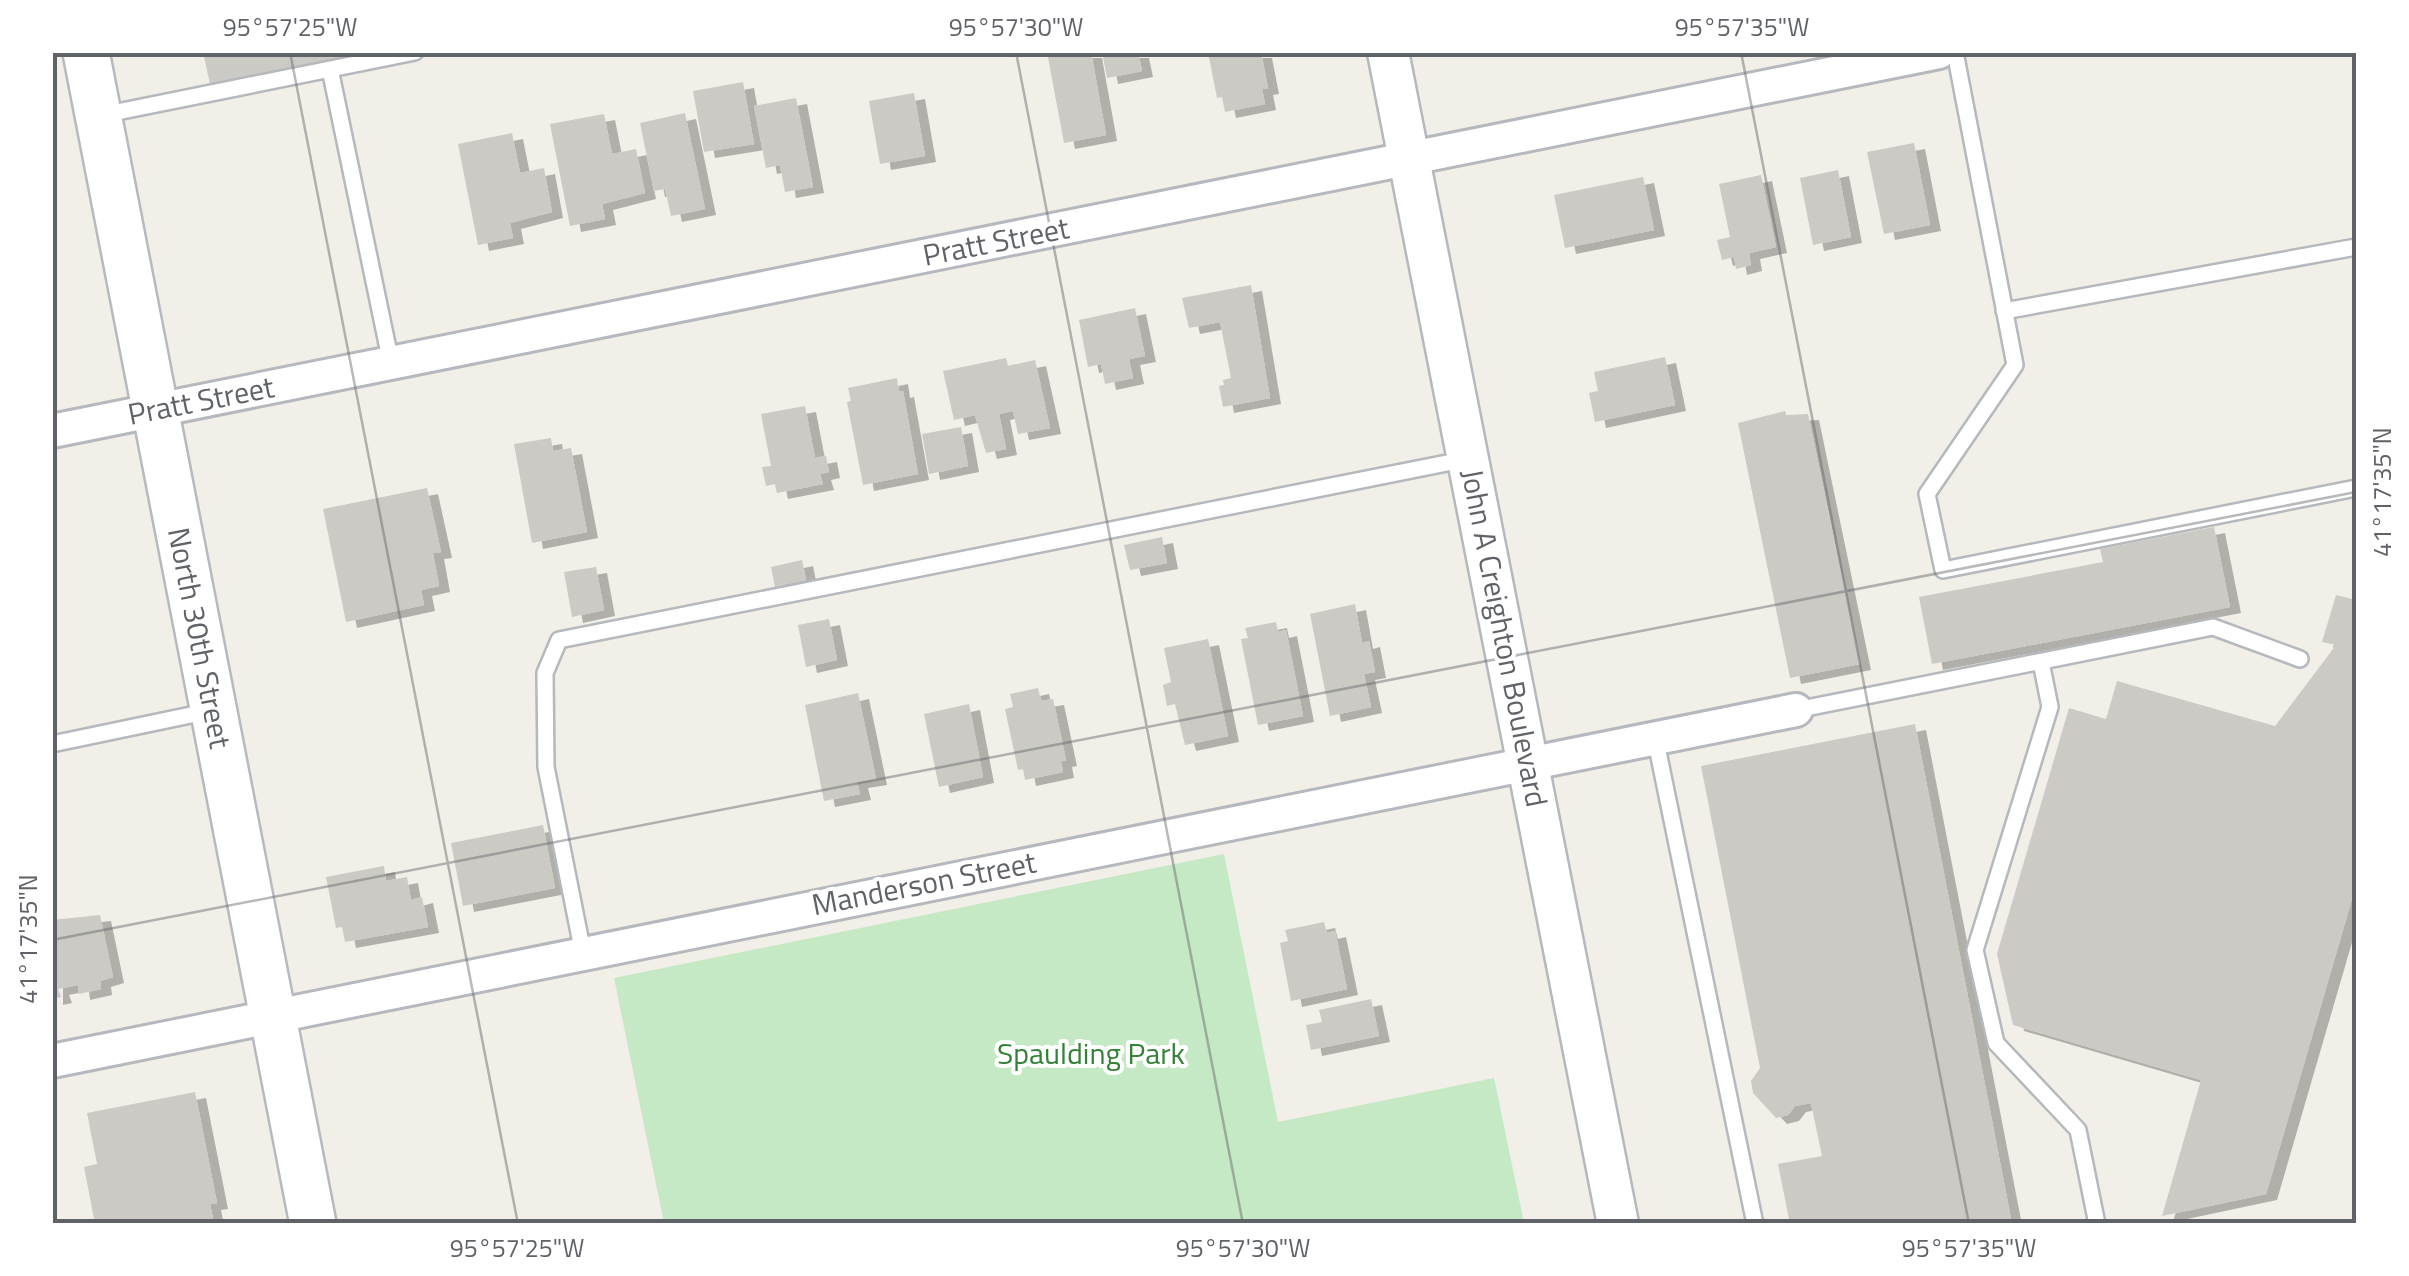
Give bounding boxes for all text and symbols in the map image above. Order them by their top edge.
text: 95°57'25"W [223,8,357,46]
text: 95°57'30"W [949,8,1083,46]
text: 95°57'35"W [1675,8,1809,46]
street label: Pratt Street [919,204,1073,278]
street label: Pratt Street [124,363,278,437]
text: 41°17'35"N [2363,427,2401,557]
street label: John A Creighton Boulevard [1450,465,1560,811]
street label: North 30th Street [156,524,244,752]
street label: Manderson Street [808,839,1040,927]
text: 41°17'35"N [9,874,47,1004]
park label: Spaulding Park [997,1030,1185,1076]
text: 95°57'25"W [450,1229,584,1267]
text: 95°57'30"W [1176,1229,1310,1267]
text: 95°57'35"W [1902,1229,2036,1267]

